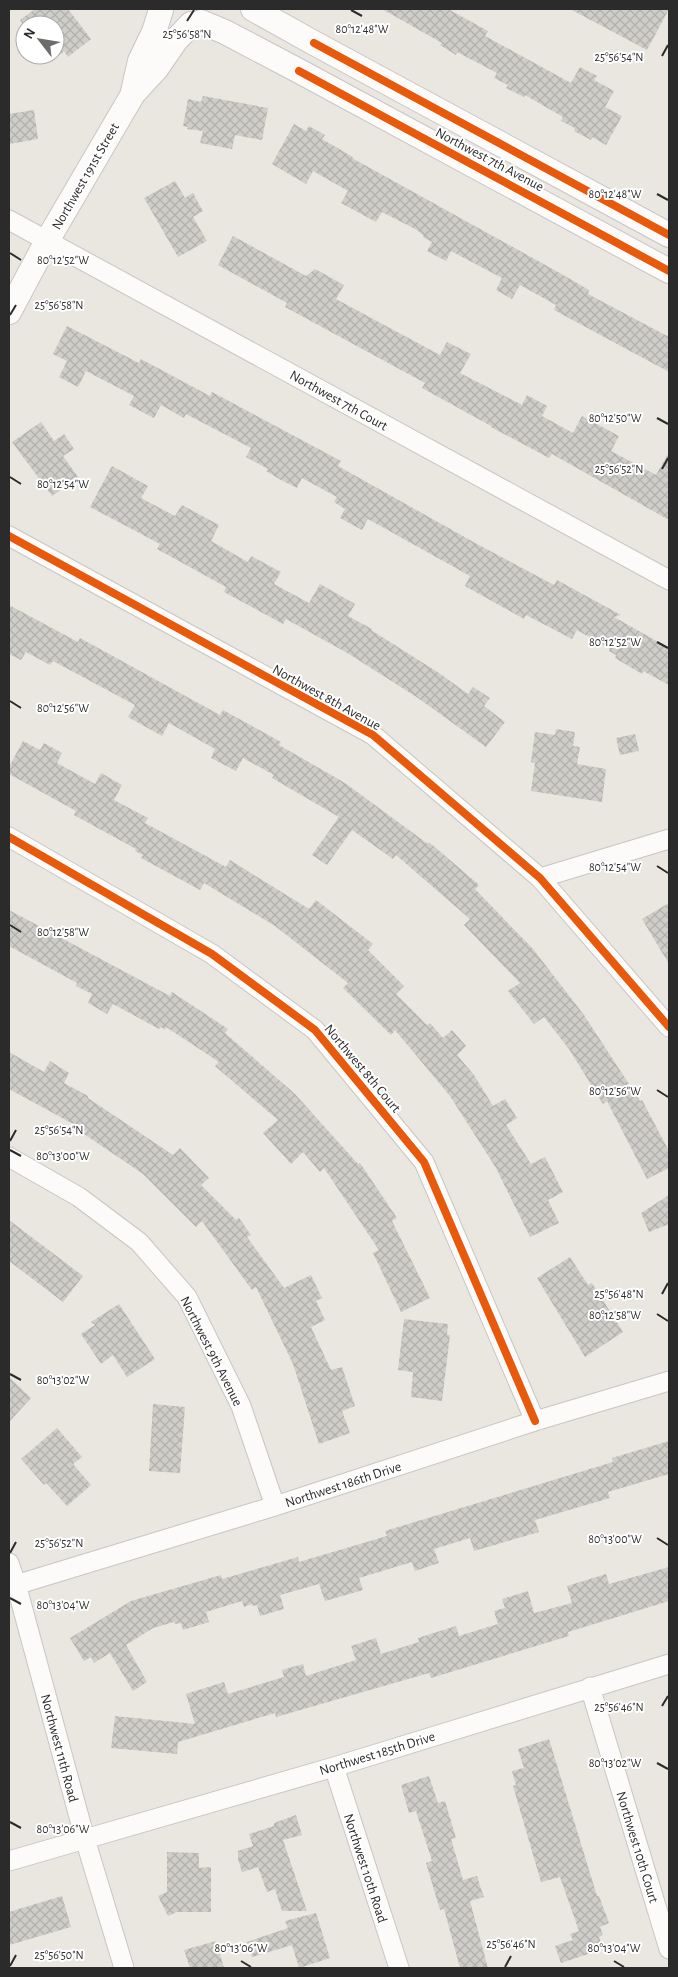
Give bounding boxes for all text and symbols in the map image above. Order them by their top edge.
north arrow [15,15,65,65]
text: 80°12'48"W [336,23,389,35]
text: N [21,26,38,42]
text: 25°56'58"N [163,28,211,40]
text: 25°56'54"N [595,51,643,63]
street label: Northwest 191st Street [50,120,122,232]
street label: Northwest 7th Avenue [433,125,546,194]
text: 80°12'48"W [589,188,642,200]
text: 80°12'52"W [37,254,89,266]
text: 25°56'58"N [35,299,83,311]
street label: Northwest 7th Court [287,368,390,434]
text: 80°12'50"W [589,412,642,424]
text: 25°56'52"N [595,463,643,475]
text: 80°12'54"W [37,478,89,490]
text: 80°12'52"W [589,636,641,648]
street label: Northwest 8th Avenue [270,662,383,733]
text: 80°12'56"W [37,702,89,714]
text: 80°12'54"W [589,861,641,873]
text: 80°12'58"W [37,926,89,938]
street label: Northwest 8th Court [321,1022,403,1116]
text: 80°12'56"W [589,1085,641,1097]
text: 25°56'54"N [35,1124,83,1136]
text: 80°13'00"W [36,1150,90,1162]
text: 25°56'48"N [594,1288,644,1300]
street label: Northwest 9th Avenue [177,1294,245,1409]
text: 80°12'58"W [589,1309,641,1321]
text: 80°13'02"W [37,1374,90,1386]
street label: Northwest 186th Drive [284,1460,403,1510]
text: 80°13'00"W [588,1533,642,1545]
text: 25°56'52"N [35,1537,83,1549]
text: 80°13'04"W [37,1599,90,1611]
street label: Northwest 11th Road [38,1693,80,1804]
text: 25°56'46"N [594,1701,644,1713]
street label: Northwest 185th Drive [318,1730,437,1778]
text: 80°13'02"W [589,1757,642,1769]
street label: Northwest 10th Court [613,1790,661,1905]
street label: Northwest 10th Road [341,1812,389,1925]
text: 80°13'06"W [37,1823,90,1835]
text: 25°56'46"N [486,1938,536,1950]
text: 80°13'06"W [215,1942,268,1954]
text: 80°13'04"W [588,1942,641,1954]
text: 25°56'50"N [34,1949,84,1961]

